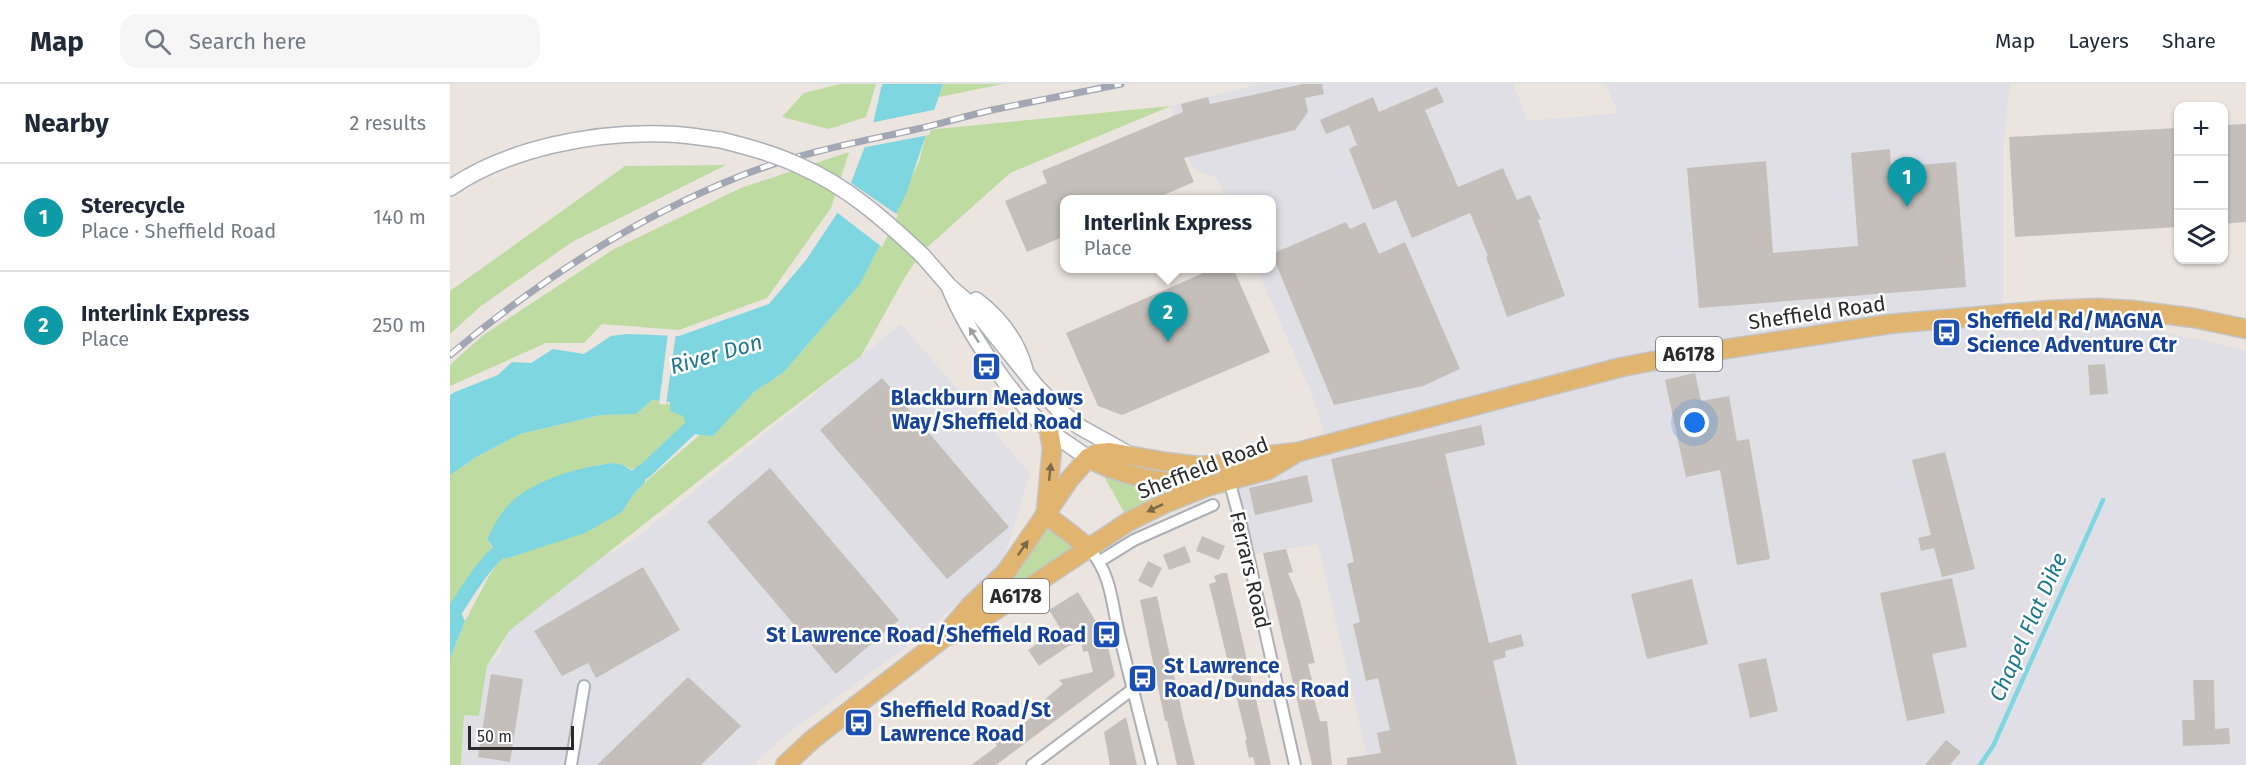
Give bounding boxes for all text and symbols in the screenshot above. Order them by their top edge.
search box [120,14,540,68]
text: Map [30,25,84,58]
icon: search [141,25,174,58]
text: Search here [189,28,307,55]
text: Map [1995,28,2035,54]
text: Layers [2068,28,2129,54]
text: Share [2162,28,2216,54]
map controls [2174,102,2228,264]
button: + [2174,102,2228,156]
text: Nearby [24,108,109,139]
text: 2 results [349,111,426,135]
button: − [2174,156,2228,210]
pin: 1 [1888,158,1926,207]
text: Sterecycle [81,192,185,219]
popup [1060,195,1276,273]
text: 1 [39,205,48,229]
text: 140 m [373,205,426,229]
text: Interlink Express [1084,209,1252,236]
button: layers [2174,210,2228,264]
text: Place · Sheffield Road [81,219,276,243]
text: Place [1084,236,1132,260]
street label: Sheffield Road [1747,290,1887,336]
pin: 2 [1148,292,1188,342]
text: Interlink Express [81,300,249,327]
place label: Sheffield Rd/MAGNA Science Adventure Ctr [1967,308,2177,358]
text: 2 [38,313,49,337]
text: 250 m [372,313,426,337]
bus stop icon: Sheffield Rd/MAGNA Science Adventure Ctr [1930,317,1962,349]
text: Place [81,327,129,351]
one-way arrow [969,327,980,343]
water label: River Don [667,328,765,380]
road number: A6178 [1656,337,1722,371]
bus stop icon: Blackburn Meadows Way/Sheffield Road [971,351,1003,383]
place label: Blackburn Meadows Way/Sheffield Road [891,385,1083,435]
your location [1680,408,1709,437]
street label: Sheffield Road [1134,431,1272,505]
one-way arrow [1045,463,1055,482]
one-way arrow [1147,504,1164,513]
street label: Ferrars Road [1224,509,1276,631]
one-way arrow [1017,541,1029,557]
water label: Chapel Flat Dike [1983,549,2073,705]
road number: A6178 [983,579,1049,613]
bus stop icon: St Lawrence Road/Sheffield Road [1091,619,1123,651]
place label: St Lawrence Road/Sheffield Road [766,622,1086,648]
place label: St Lawrence Road/Dundas Road [1164,653,1349,703]
bus stop icon: St Lawrence Road/Dundas Road [1127,662,1159,694]
place label: Sheffield Road/St Lawrence Road [880,697,1052,747]
bus stop icon: Sheffield Road/St Lawrence Road [843,706,875,738]
scale bar [468,723,574,750]
text: 50 m [477,727,512,746]

